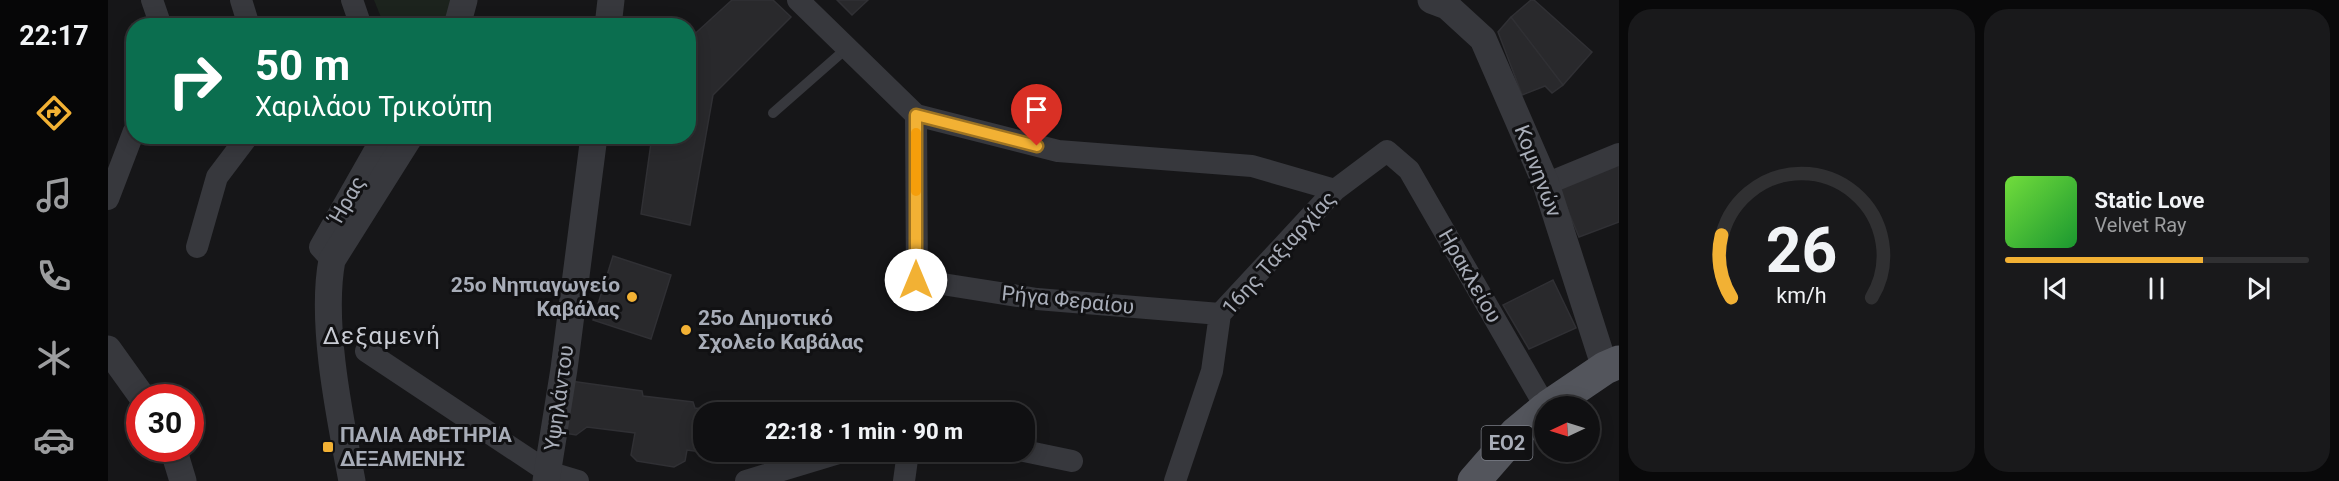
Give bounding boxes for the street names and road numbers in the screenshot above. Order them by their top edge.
street label: Κομνηνών [1510,122,1566,220]
street label: Ήρας [323,172,370,230]
street label: 16ης Ταξιαρχίας [1217,186,1341,320]
street label: Ηρακλείου [1434,225,1506,327]
street label: Ρήγα Φεραίου [1001,281,1135,319]
street label: Υψηλάντου [540,343,578,453]
road number: ΕΟ2 [1482,426,1532,460]

